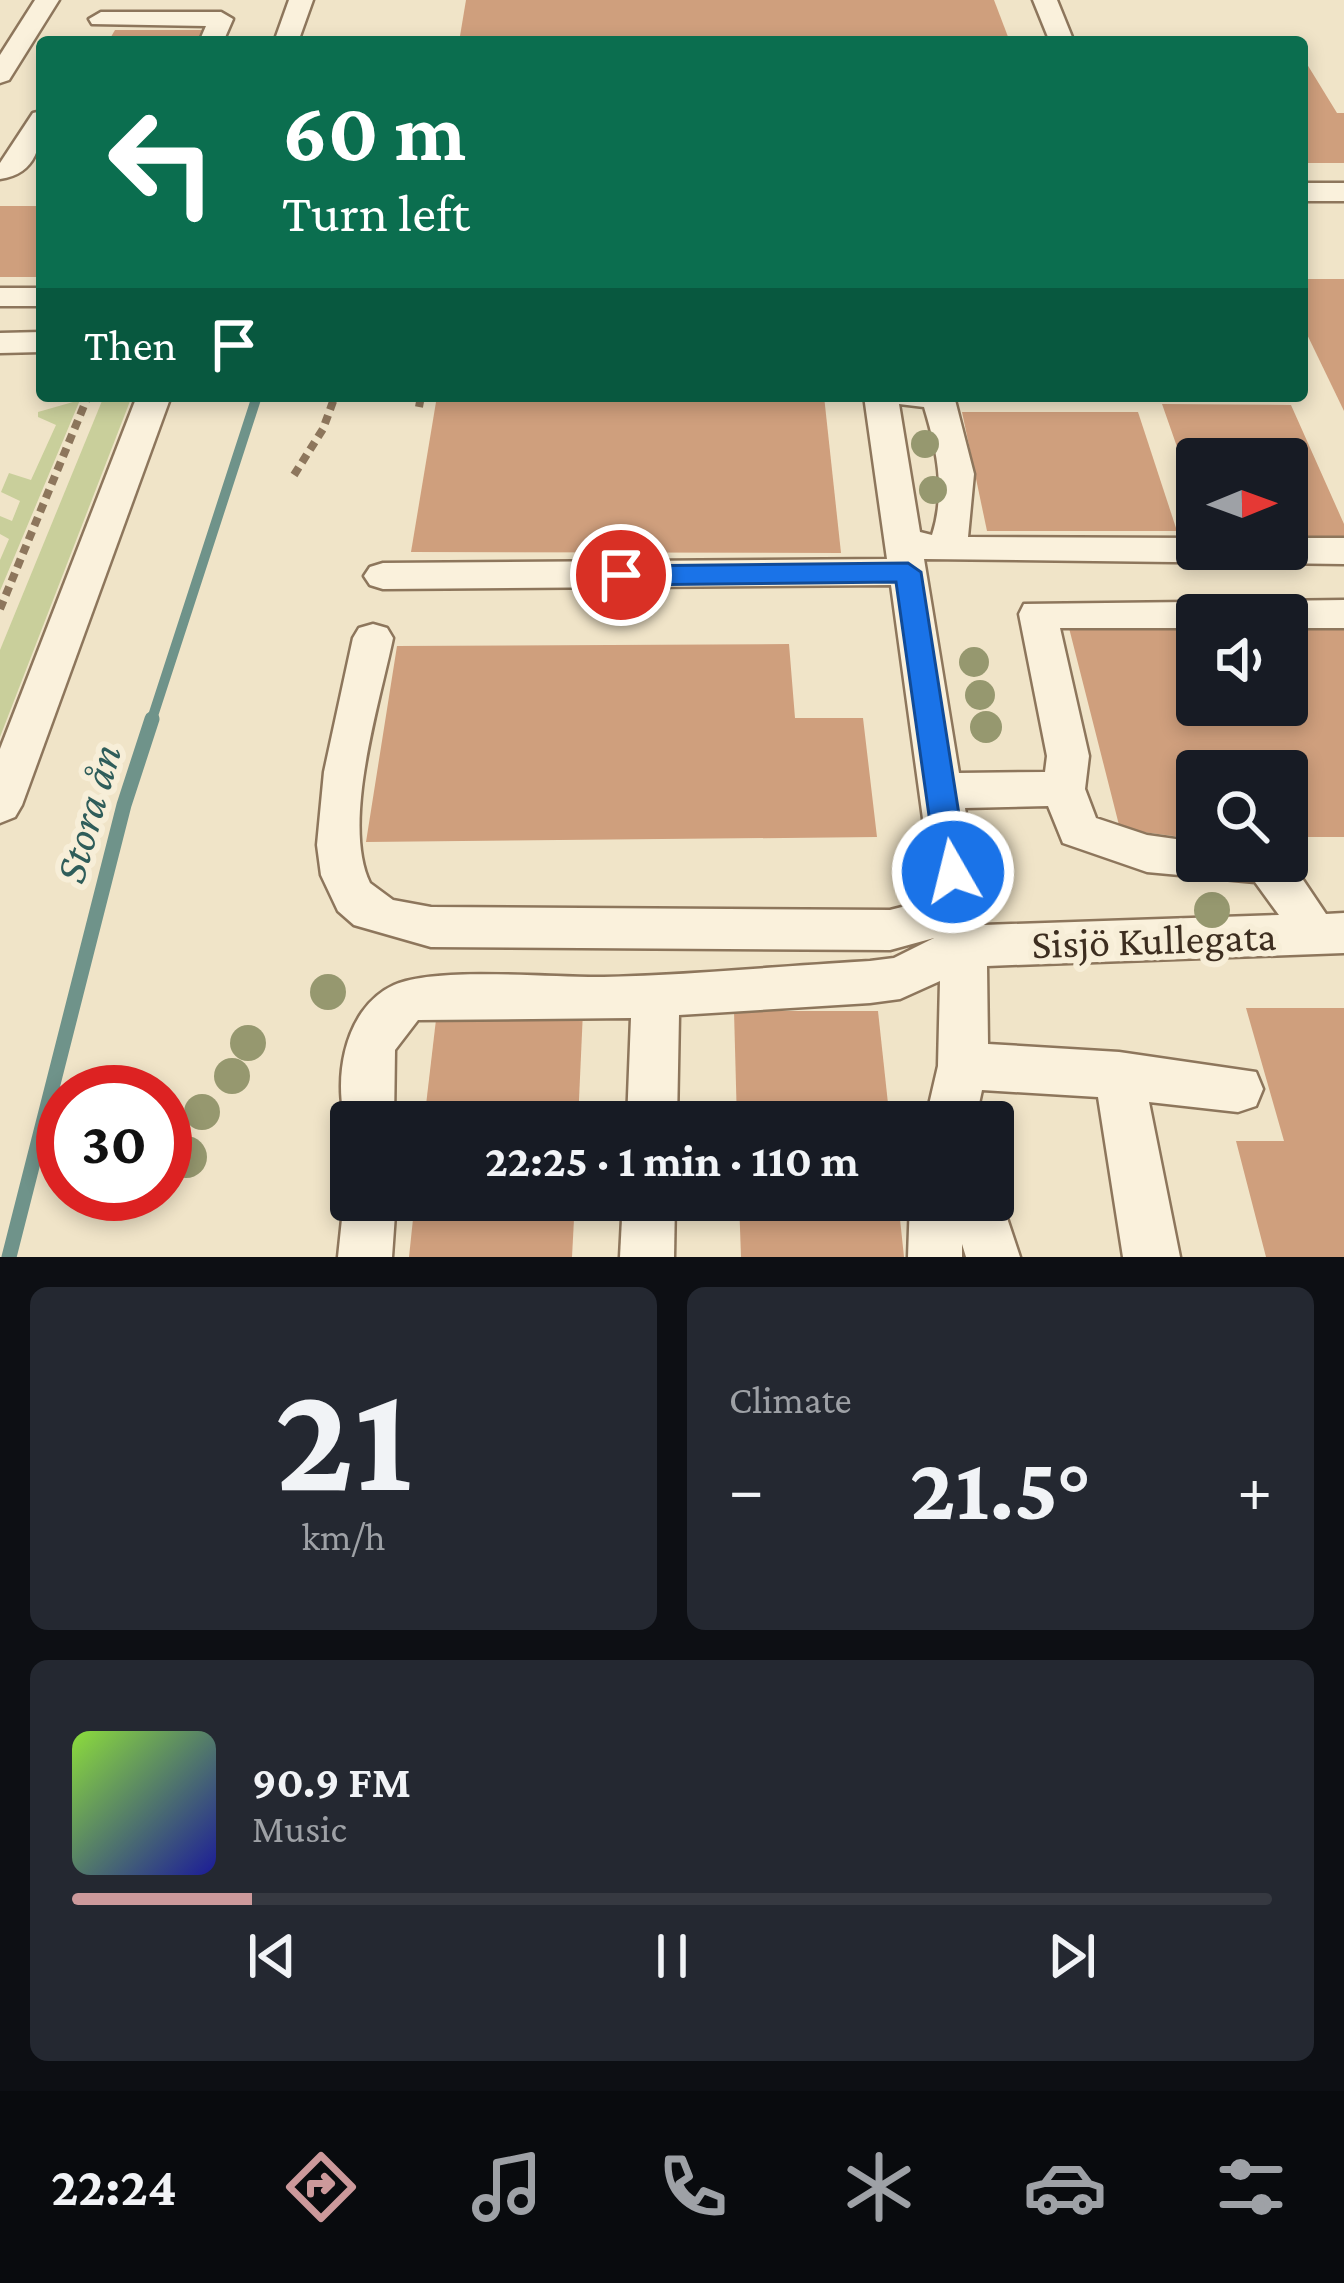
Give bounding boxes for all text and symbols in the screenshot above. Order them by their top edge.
icon: left [84,84,240,240]
text: 60 m [282,85,466,178]
text: Turn left [282,183,470,243]
icon: arrive [201,312,267,378]
text: Then [84,320,177,370]
north arrow [1176,438,1308,570]
map controls [1176,438,1308,882]
pin [570,524,672,626]
icon: arrive [588,542,654,608]
button: sound [1176,594,1308,726]
water label: Stora ån [44,738,132,888]
button: search [1176,750,1308,882]
position arrow [890,809,1016,935]
street label: Sisjö Kullegata [1031,912,1277,968]
speed limit sign: 30 [36,1065,192,1221]
text: 22:25 · 1 min · 110 m [485,1136,859,1186]
text: 21 [275,1350,412,1524]
text: Climate [729,1378,852,1421]
text: 21.5° [910,1438,1091,1538]
text: − [729,1452,764,1525]
text: + [1237,1452,1272,1525]
text: km/h [301,1515,386,1558]
text: 90.9 FM [252,1757,411,1807]
text: Music [252,1807,347,1850]
icon: previous [239,1923,305,1989]
icon: pause [639,1923,705,1989]
icon: next [1039,1923,1105,1989]
icon: directions [279,2145,363,2229]
icon: music [465,2145,549,2229]
icon: phone [651,2145,735,2229]
icon: climate [837,2145,921,2229]
icon: car [1023,2145,1107,2229]
icon: filters [1209,2145,1293,2229]
text: 22:24 [51,2157,177,2217]

